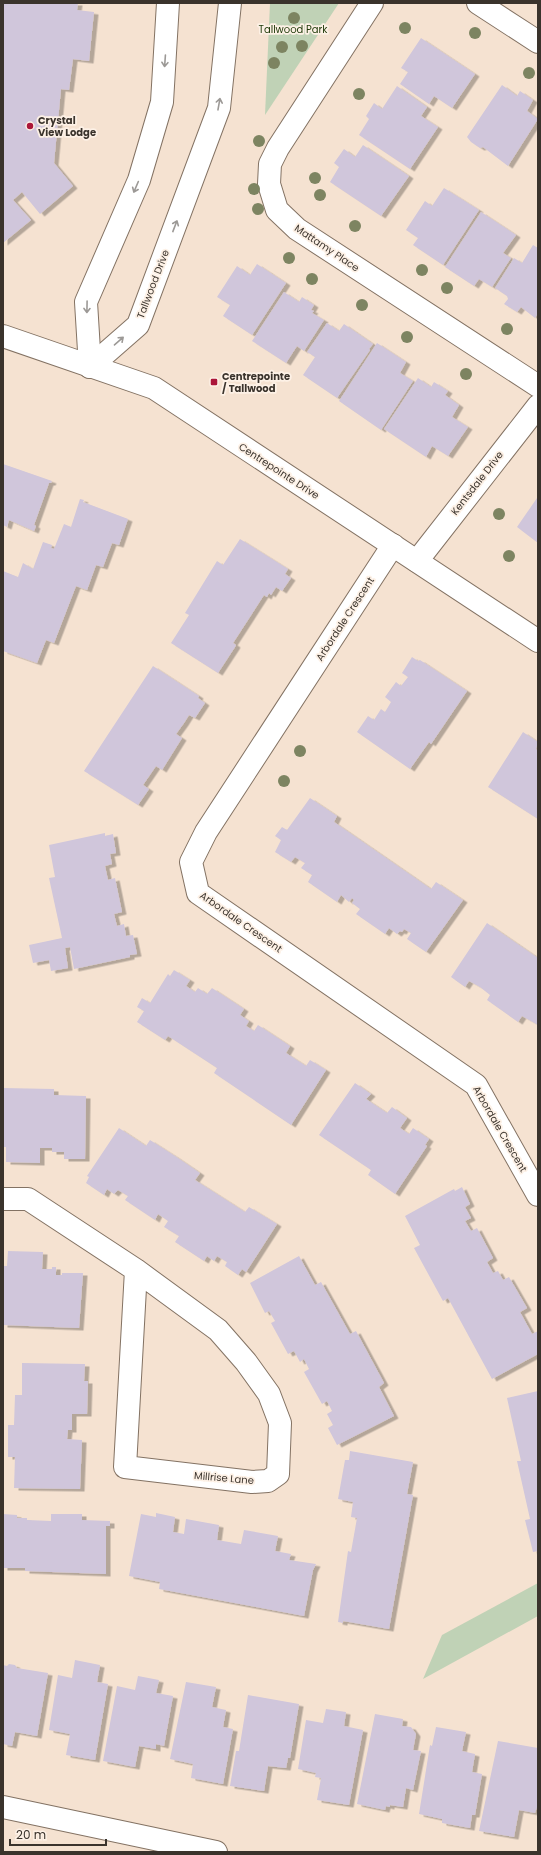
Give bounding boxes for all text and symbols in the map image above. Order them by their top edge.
park label: Tallwood Park [259,22,328,37]
one-way arrow [161,54,168,67]
one-way arrow [215,98,223,111]
place label: Crystal View Lodge [38,113,96,140]
marker: Crystal View Lodge [25,121,35,131]
one-way arrow [132,181,139,193]
one-way arrow [171,221,179,233]
street label: Mattamy Place [292,221,362,275]
street label: Tallwood Drive [133,247,173,321]
one-way arrow [83,300,91,313]
one-way arrow [114,337,124,346]
place label: Centrepointe / Tallwood [222,369,290,396]
marker: Centrepointe / Tallwood [209,377,219,387]
street label: Centrepointe Drive [236,439,322,503]
street label: Kentsdale Drive [447,448,507,518]
street label: Arbordale Crescent [312,574,378,664]
street label: Arbordale Crescent [197,888,285,956]
street label: Arbordale Crescent [469,1083,531,1175]
street label: Millrise Lane [193,1468,255,1488]
scale bar [10,1821,106,1847]
text: 20 m [16,1826,46,1843]

